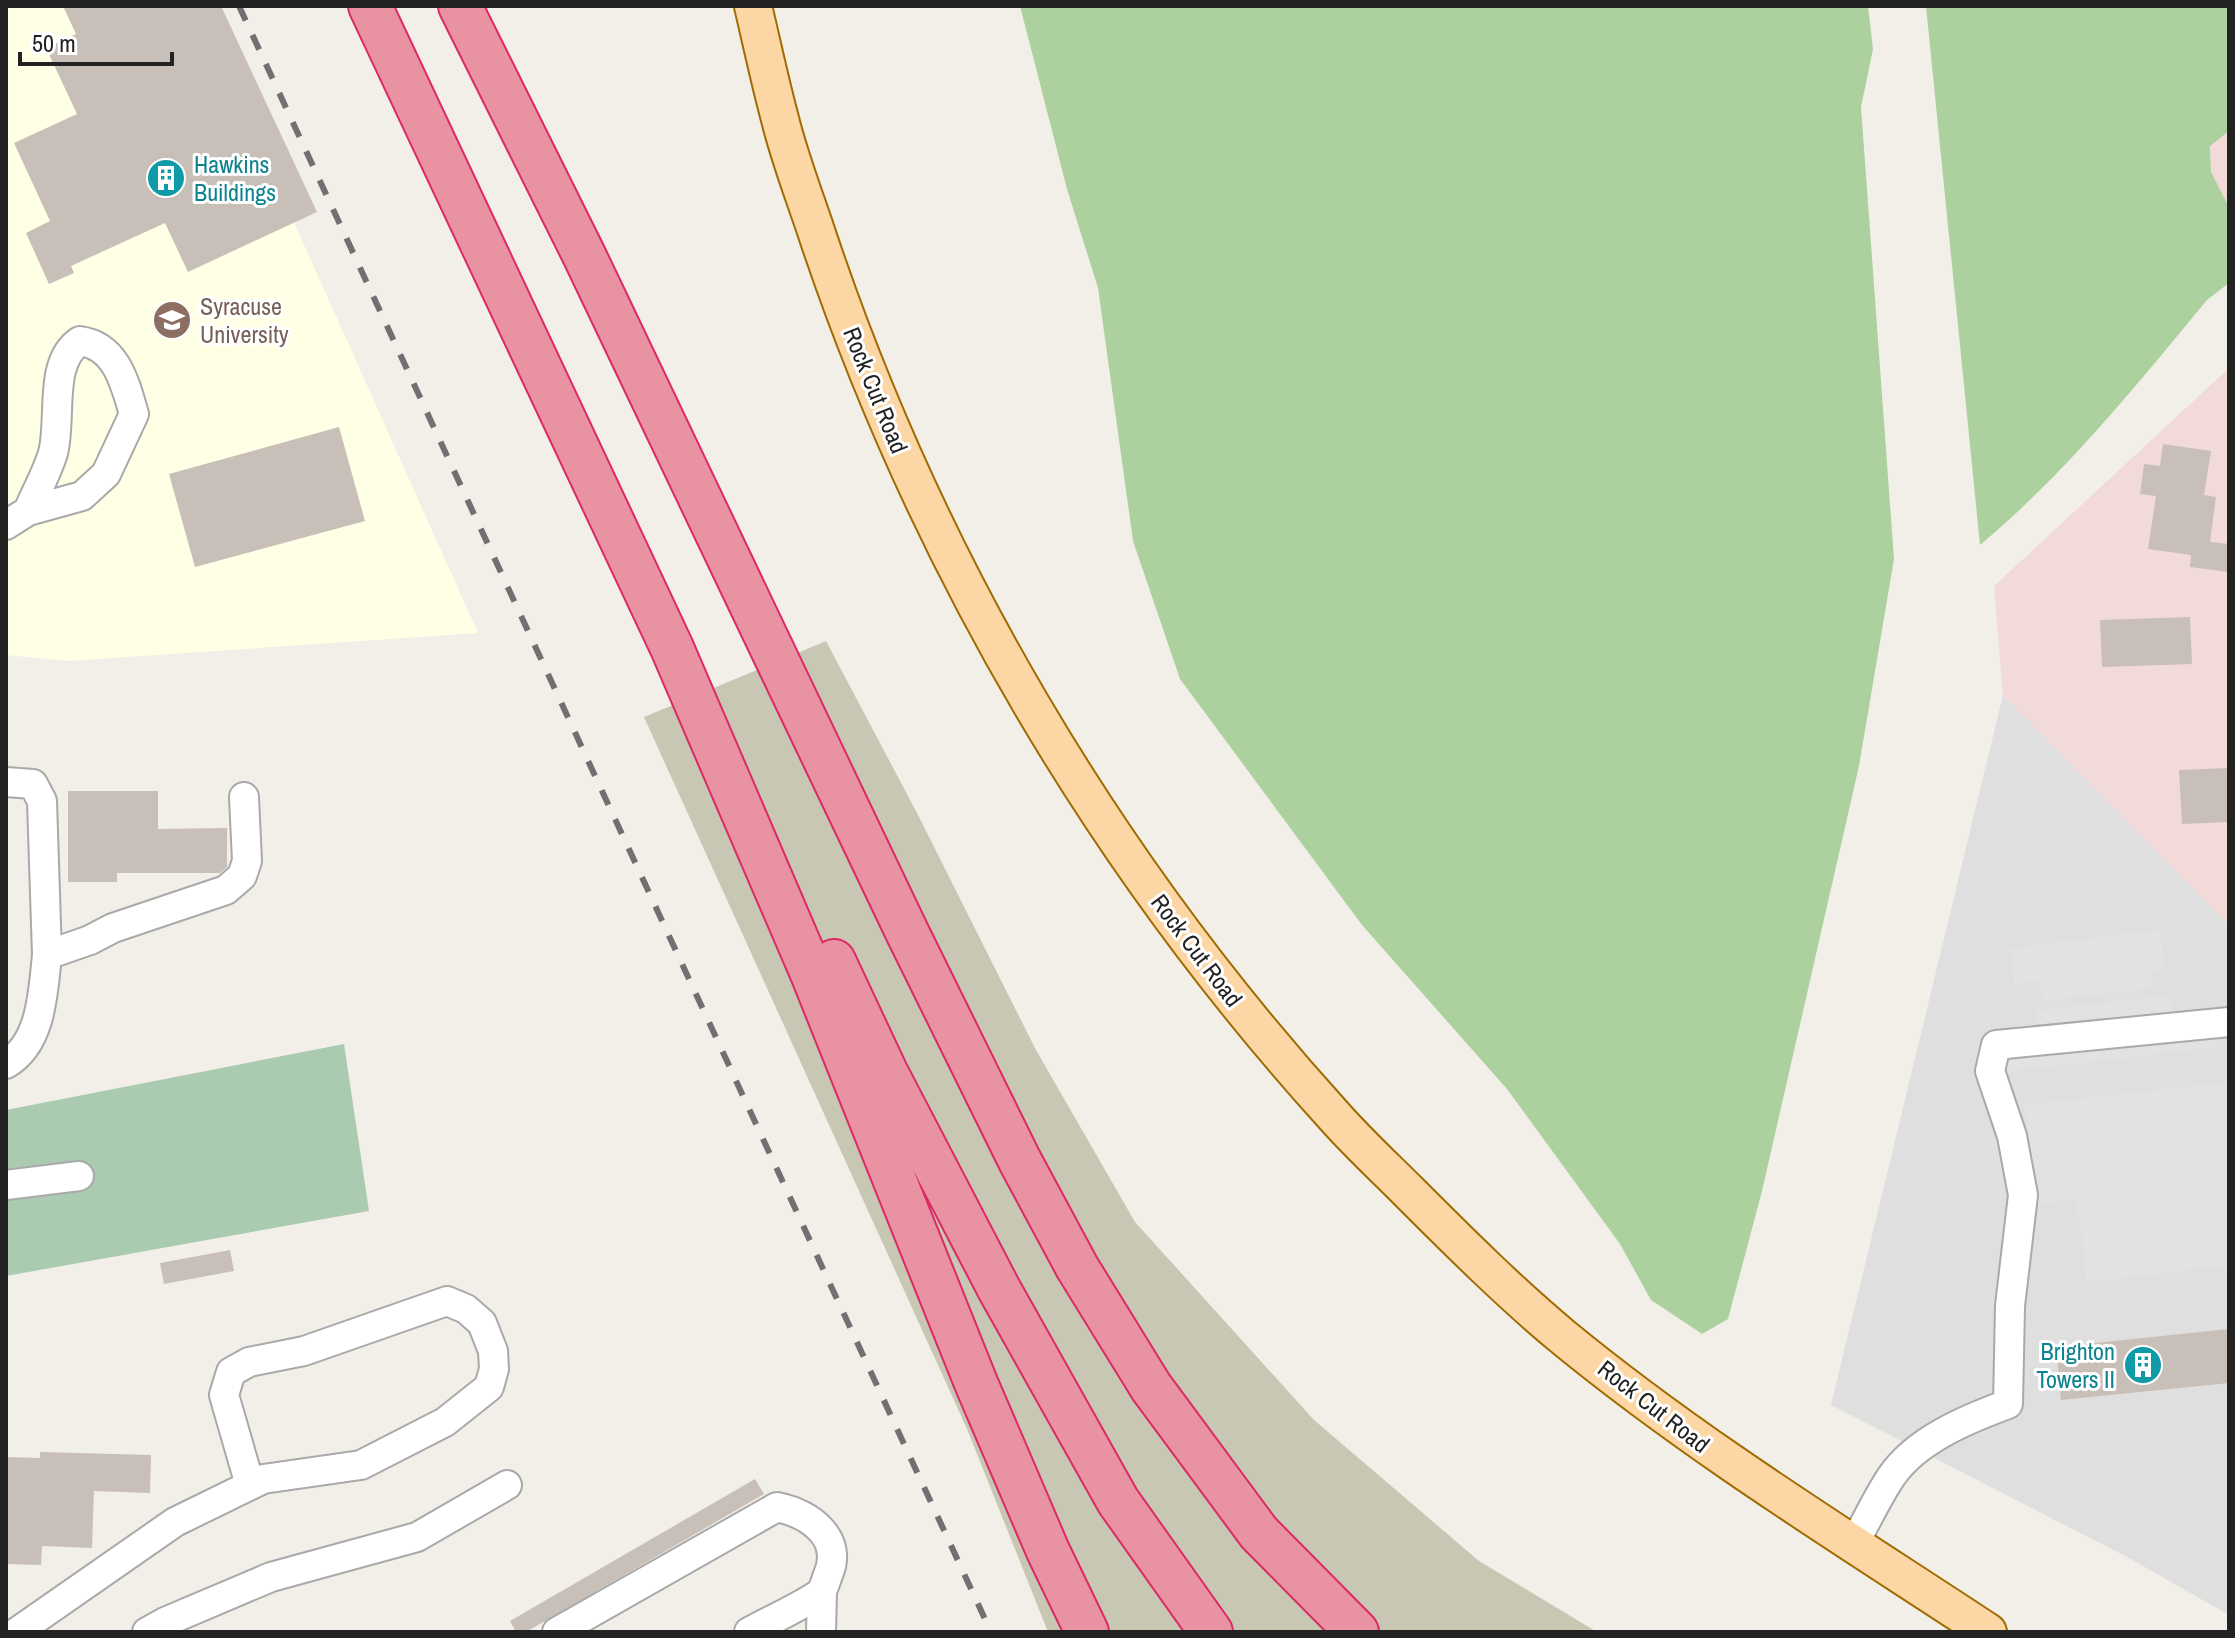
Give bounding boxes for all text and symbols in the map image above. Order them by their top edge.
scale bar [20,16,172,66]
text: 50 m [32,27,76,59]
place label: Hawkins Buildings [194,148,276,208]
building icon: Hawkins Buildings [145,157,187,199]
place label: Syracuse University [200,290,289,350]
school or university icon: Syracuse University [151,299,193,341]
street label: Rock Cut Road [836,322,916,458]
street label: Rock Cut Road [1144,887,1250,1013]
place label: Brighton Towers II [2036,1335,2115,1395]
building icon: Brighton Towers II [2122,1344,2164,1386]
street label: Rock Cut Road [1592,1352,1716,1460]

